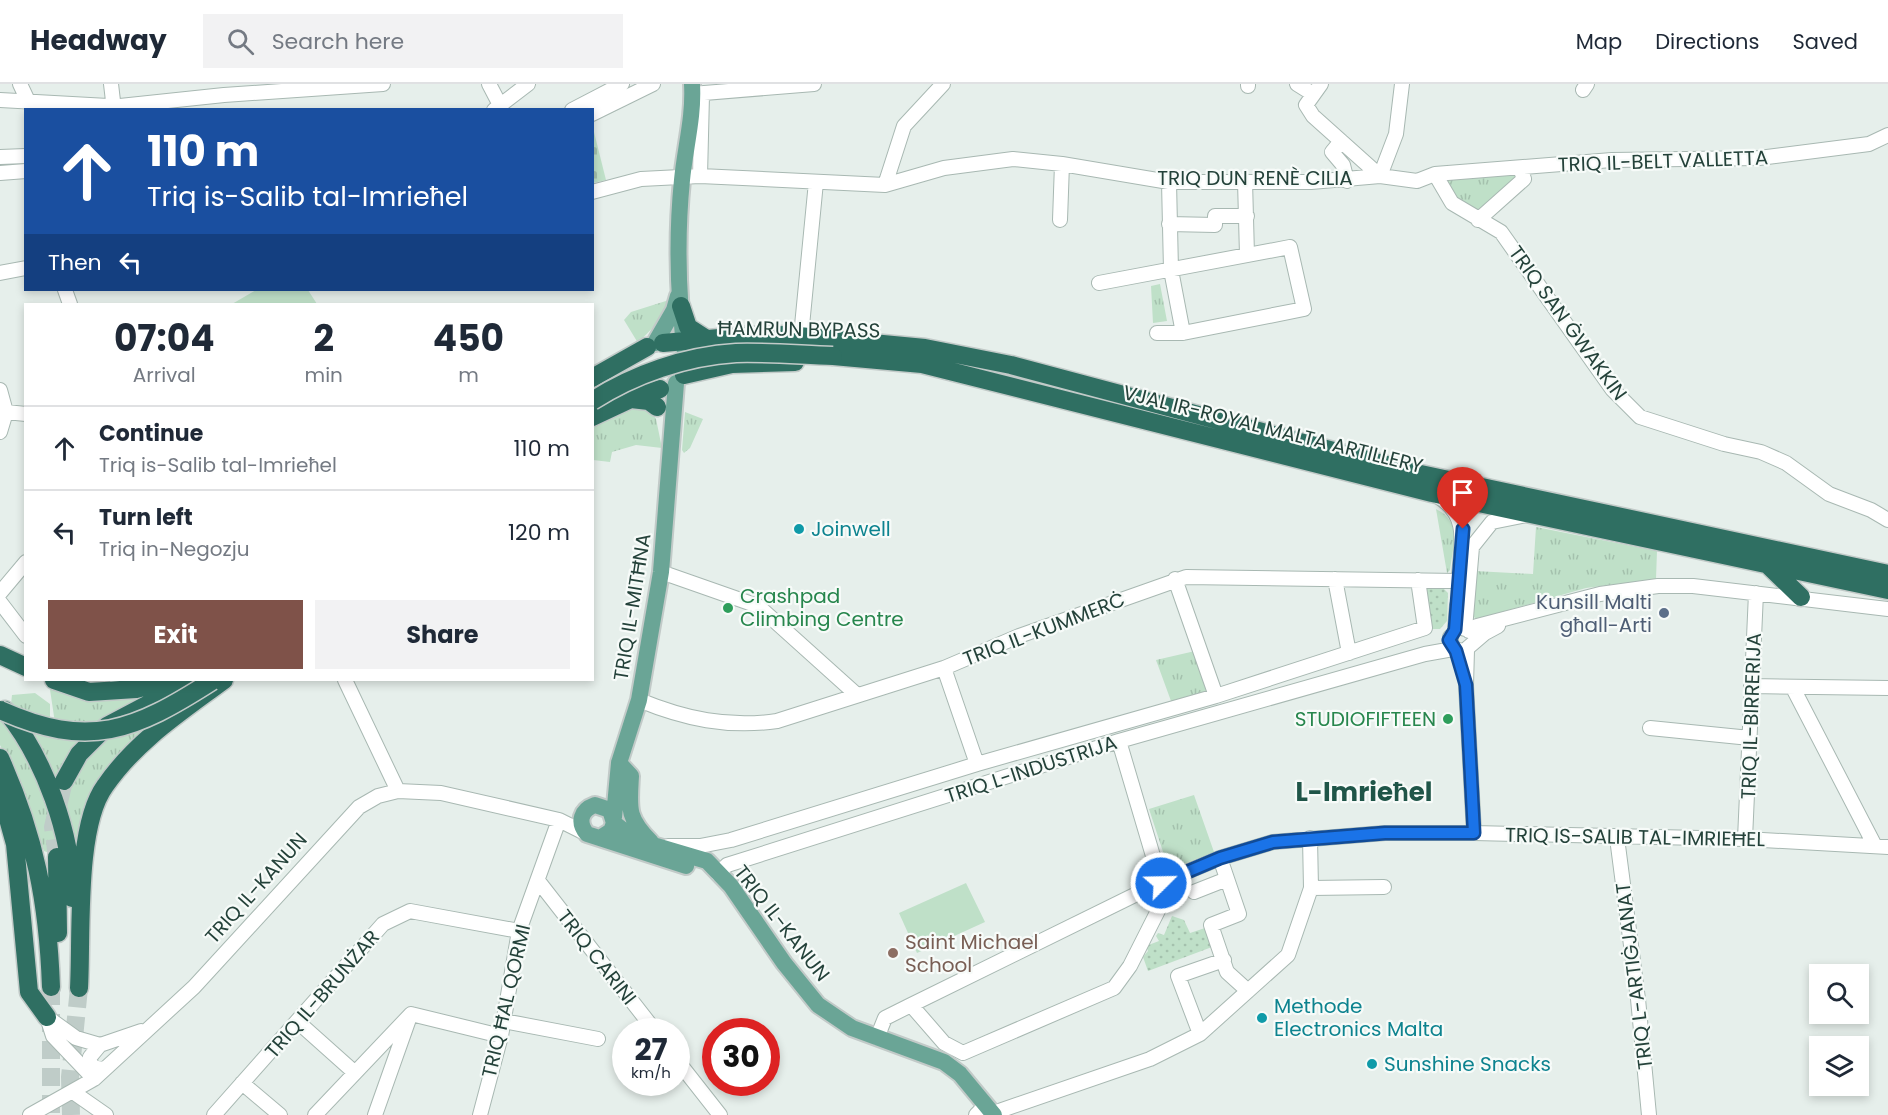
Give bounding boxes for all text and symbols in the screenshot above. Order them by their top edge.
search box [203,14,623,68]
text: Headway [30,21,167,60]
icon: search [224,25,257,58]
text: Search here [272,26,404,57]
text: Map [1576,27,1622,56]
text: Directions [1655,27,1759,56]
text: Saved [1792,27,1858,56]
text: 110 m [147,122,259,181]
icon: ahead [48,132,126,210]
street label: TRIQ IL-BELT VALLETTA [1557,143,1769,179]
street label: TRIQ DUN RENÈ CILIA [1157,164,1353,192]
text: Triq is-Salib tal-Imrieħel [147,178,468,215]
street label: TRIQ SAN ĠWAKKIN [1502,240,1634,406]
icon: left [114,246,147,279]
text: Then [48,247,102,278]
text: 07:04 [114,313,215,364]
text: 2 [313,313,334,364]
text: 450 [433,313,504,364]
street label: ĦAMRUN BYPASS [717,314,881,344]
text: Arrival [133,361,196,389]
text: min [305,361,343,389]
text: m [458,361,479,389]
street label: VJAL IR-ROYAL MALTA ARTILLERY [1120,378,1426,480]
text: Continue [99,418,203,449]
icon: ahead [48,432,81,465]
text: 110 m [514,433,570,464]
text: Triq is-Salib tal-Imrieħel [99,451,337,479]
pin [1437,467,1488,529]
icon: arrive [1446,476,1479,509]
text: Turn left [99,502,193,533]
place label: Joinwell [811,515,891,543]
icon: left [48,516,81,549]
text: 120 m [508,517,570,548]
marker: Joinwell [792,522,806,536]
street label: TRIQ IL-MITĦNA [607,531,657,683]
text: Triq in-Negozju [99,535,249,563]
place label: Crashpad Climbing Centre [740,582,904,633]
street label: TRIQ IL-KUMMERĊ [959,585,1129,673]
place label: Kunsill Malti għall-Arti [1536,588,1652,639]
button: Exit [48,600,303,669]
button: Share [315,600,570,669]
marker: Crashpad Climbing Centre [721,601,735,615]
marker: Kunsill Malti għall-Arti [1657,606,1671,620]
street label: TRIQ IL-BIRRERIJA [1734,632,1768,800]
place label: STUDIOFIFTEEN [1295,705,1436,733]
marker: STUDIOFIFTEEN [1441,712,1455,726]
street label: TRIQ L-INDUSTRIJA [942,728,1120,810]
district label: L-Imrieħel [1295,774,1433,810]
street label: TRIQ IS-SALIB TAL-IMRIEĦEL [1505,821,1766,853]
street label: TRIQ IL-KANUN [199,826,313,950]
position arrow [1129,851,1193,915]
street label: TRIQ IL-KANUN [728,859,836,987]
street label: TRIQ L-ARTIĠJANAT [1609,881,1659,1071]
street label: TRIQ CARINI [551,903,643,1011]
street label: TRIQ ĦAL QORMI [475,922,537,1080]
street label: TRIQ IL-BRUNŻAR [258,924,386,1064]
place label: Saint Michael School [905,928,1039,979]
marker: Saint Michael School [886,946,900,960]
map controls [1809,964,1869,1096]
button: search [1809,964,1869,1024]
place label: Methode Electronics Malta [1274,992,1443,1043]
marker: Methode Electronics Malta [1255,1011,1269,1025]
speed limit sign: 30 [702,1018,780,1096]
text: 27 [634,1028,668,1071]
button: layers [1809,1036,1869,1096]
place label: Sunshine Snacks [1384,1050,1551,1078]
marker: Sunshine Snacks [1365,1057,1379,1071]
text: km/h [631,1062,671,1083]

